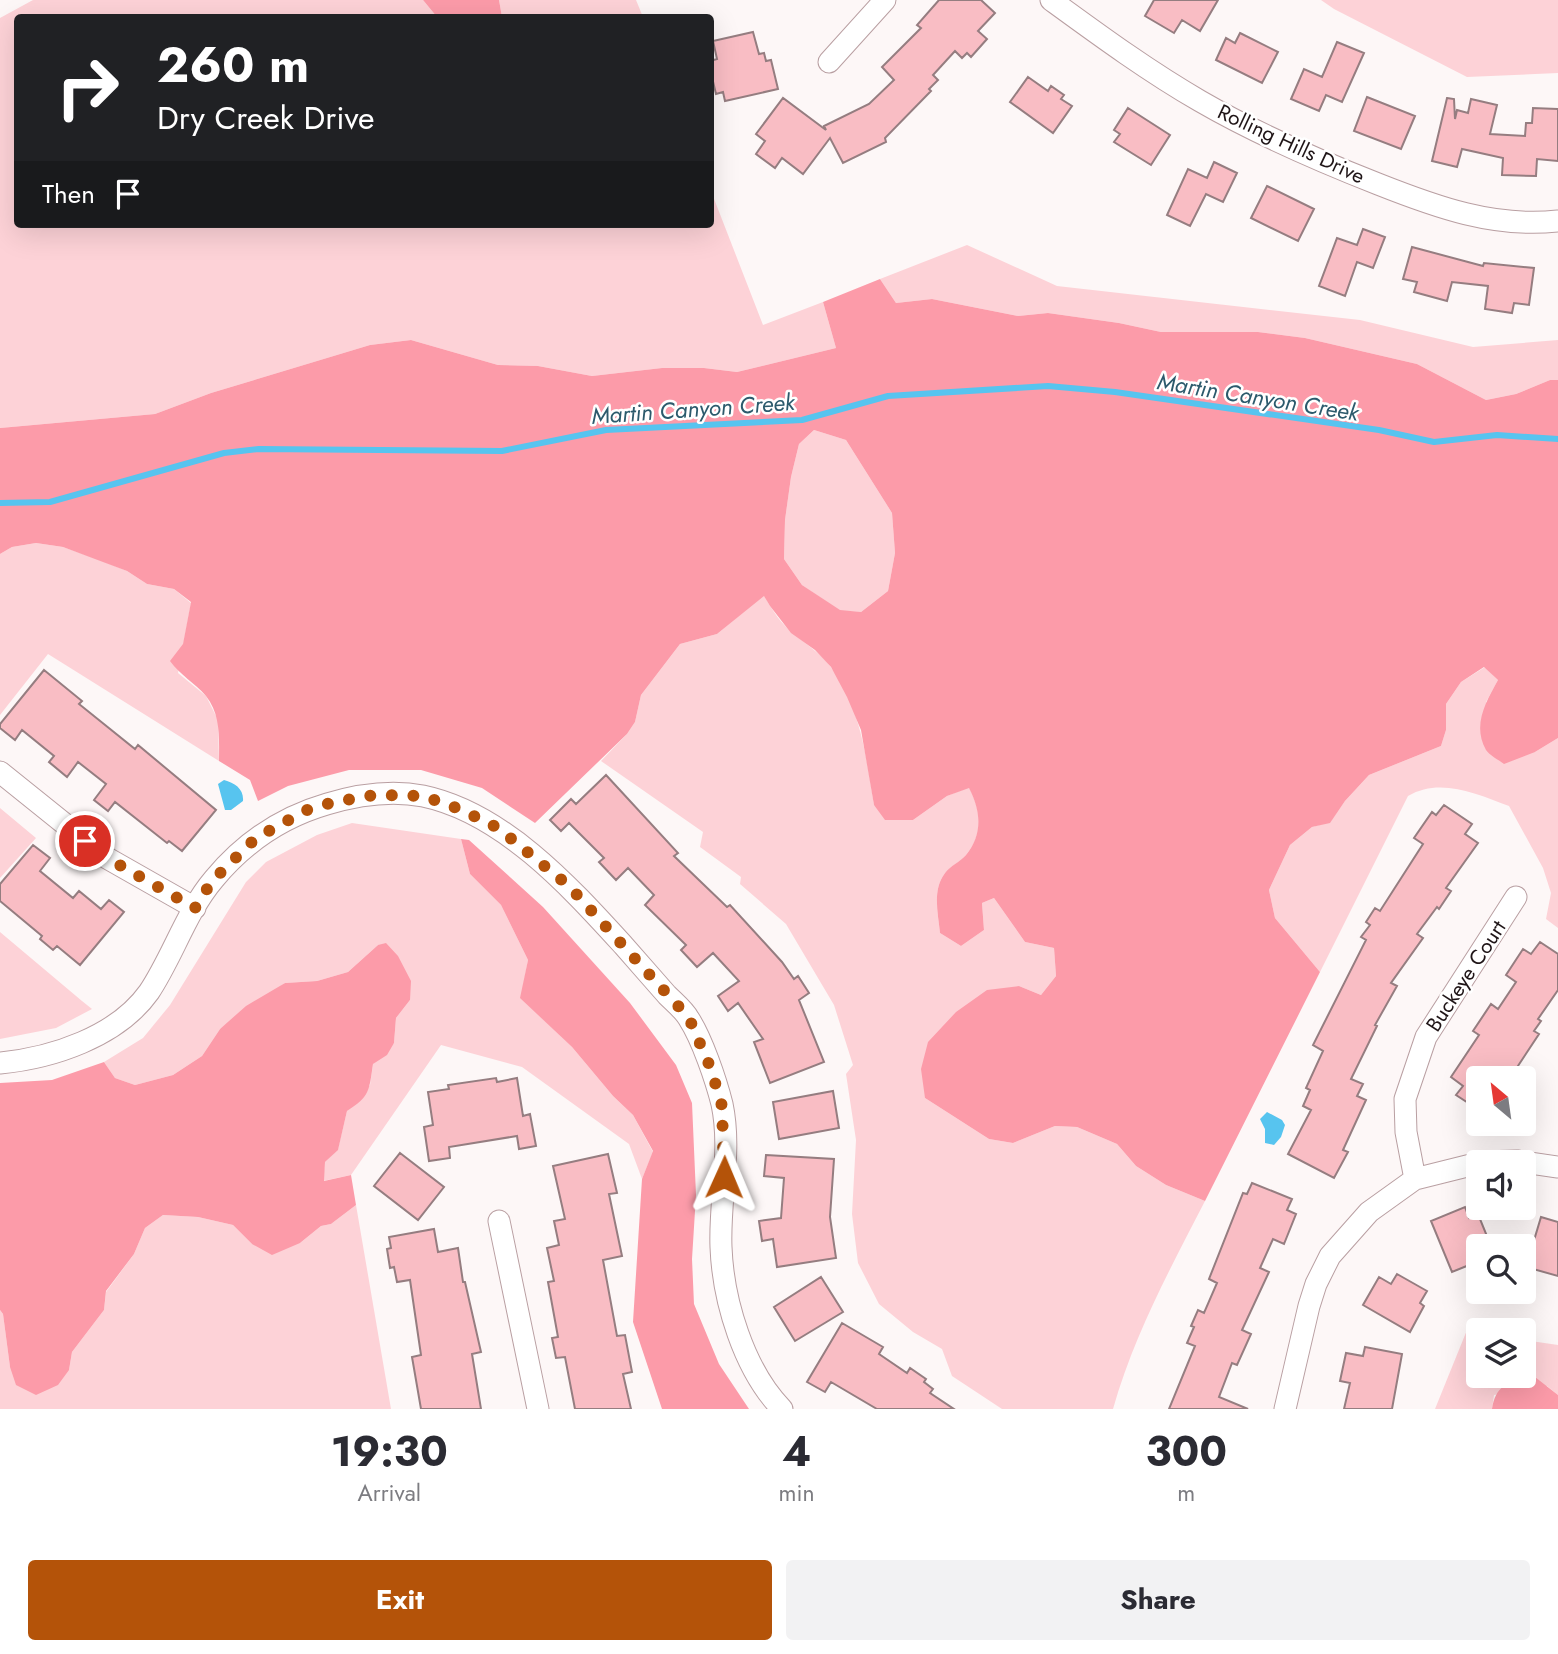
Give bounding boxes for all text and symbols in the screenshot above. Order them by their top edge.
text: 260 m [157,30,309,100]
icon: right [42,42,133,133]
text: Dry Creek Drive [157,95,375,141]
street label: Rolling Hills Drive [1213,97,1370,191]
text: Then [42,175,95,213]
icon: arrive [109,175,147,213]
water label: Martin Canyon Creek [1155,364,1362,430]
water label: Martin Canyon Creek [590,385,797,433]
pin [55,811,115,871]
icon: arrive [66,822,104,860]
street label: Buckeye Court [1419,914,1513,1038]
north arrow [1466,1066,1536,1136]
map controls [1466,1066,1536,1388]
position arrow [687,1140,761,1214]
button: sound [1466,1150,1536,1220]
button: search [1466,1234,1536,1304]
button: layers [1466,1318,1536,1388]
text: 19:30 [331,1421,448,1482]
text: 4 [782,1421,811,1482]
text: 300 [1145,1421,1227,1482]
text: Arrival [358,1476,421,1510]
text: min [779,1476,815,1510]
text: m [1177,1476,1195,1510]
button: Exit [28,1560,772,1640]
button: Share [786,1560,1530,1640]

